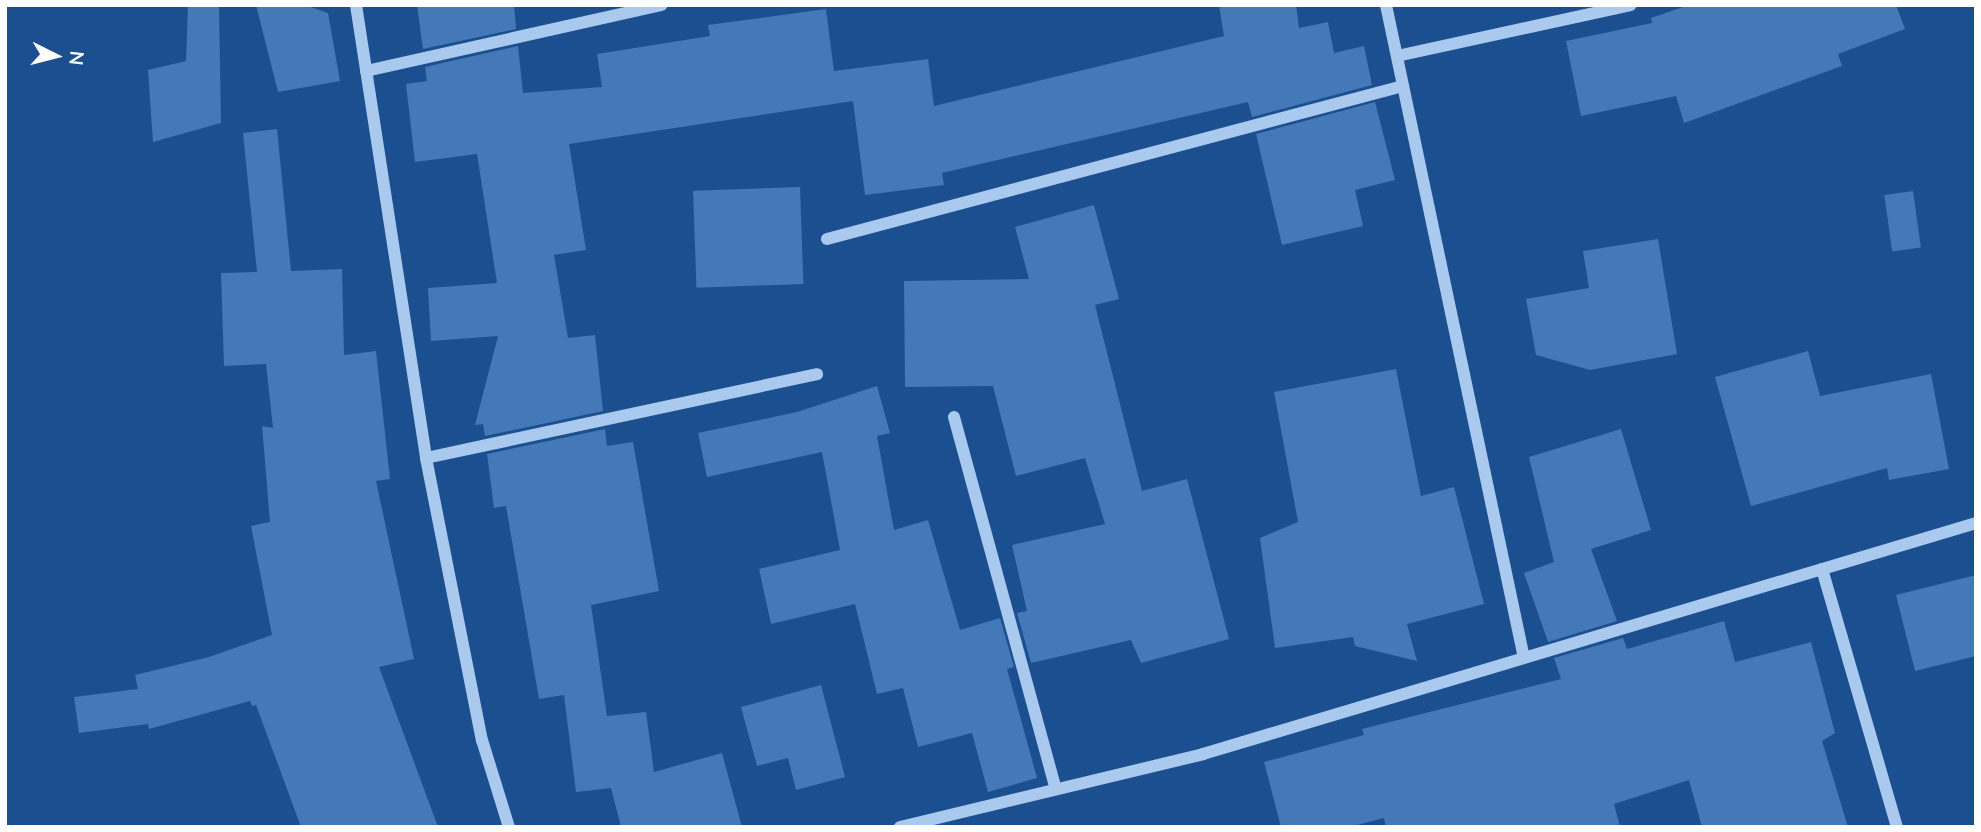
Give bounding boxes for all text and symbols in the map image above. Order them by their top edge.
north arrow [21,21,91,91]
text: N [64,50,90,67]

